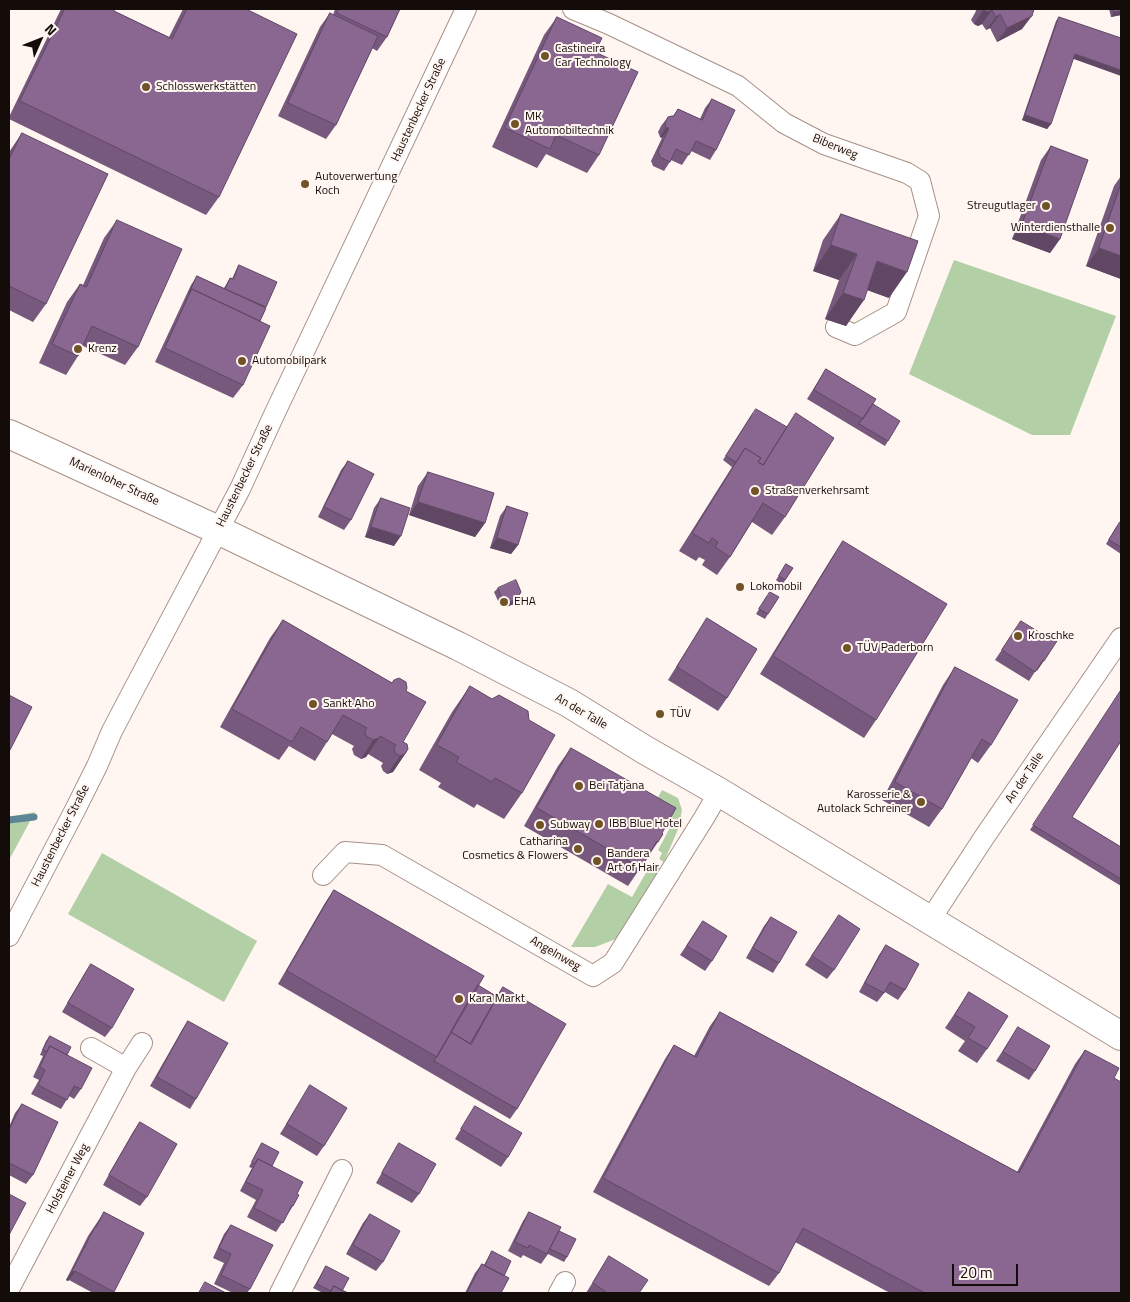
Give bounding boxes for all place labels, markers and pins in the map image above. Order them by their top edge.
place label: Castineira Car Technology [555,42,631,70]
marker: Castineira Car Technology [539,50,551,62]
place label: Schlosswerkstätten [156,80,256,94]
marker: Schlosswerkstätten [140,81,152,93]
place label: MK Automobiltechnik [525,110,614,138]
marker: MK Automobiltechnik [509,118,521,130]
place label: Autoverwertung Koch [315,170,397,198]
marker: Autoverwertung Koch [299,178,311,190]
place label: Streugutlager [967,199,1036,213]
marker: Streugutlager [1040,200,1052,212]
place label: Winterdiensthalle [1011,221,1100,235]
marker: Winterdiensthalle [1104,222,1116,234]
place label: Krenz [88,342,117,356]
marker: Krenz [72,343,84,355]
place label: Automobilpark [252,354,326,368]
marker: Automobilpark [236,355,248,367]
place label: Straßenverkehrsamt [765,484,869,498]
marker: Straßenverkehrsamt [749,485,761,497]
place label: Lokomobil [750,580,802,594]
marker: Lokomobil [734,581,746,593]
place label: EHA [514,595,536,609]
marker: EHA [498,596,510,608]
place label: Kroschke [1028,629,1074,643]
marker: Kroschke [1012,630,1024,642]
place label: TÜV Paderborn [857,641,934,655]
marker: TÜV Paderborn [841,642,853,654]
place label: Sankt Aho [323,697,374,711]
marker: Sankt Aho [307,698,319,710]
place label: TÜV [670,707,691,721]
marker: TÜV [654,708,666,720]
place label: Bei Tatjana [589,779,644,793]
marker: Bei Tatjana [573,780,585,792]
place label: Karosserie & Autolack Schreiner [817,788,911,816]
marker: Karosserie & Autolack Schreiner [915,796,927,808]
place label: IBB Blue Hotel [609,817,682,831]
place label: Subway [550,818,590,832]
marker: IBB Blue Hotel [593,818,605,830]
marker: Subway [534,819,546,831]
place label: Catharina Cosmetics & Flowers [462,835,568,863]
marker: Catharina Cosmetics & Flowers [572,843,584,855]
place label: Bandera Art of Hair [607,847,659,875]
marker: Bandera Art of Hair [591,855,603,867]
place label: Kara Markt [469,992,525,1006]
marker: Kara Markt [453,993,465,1005]

